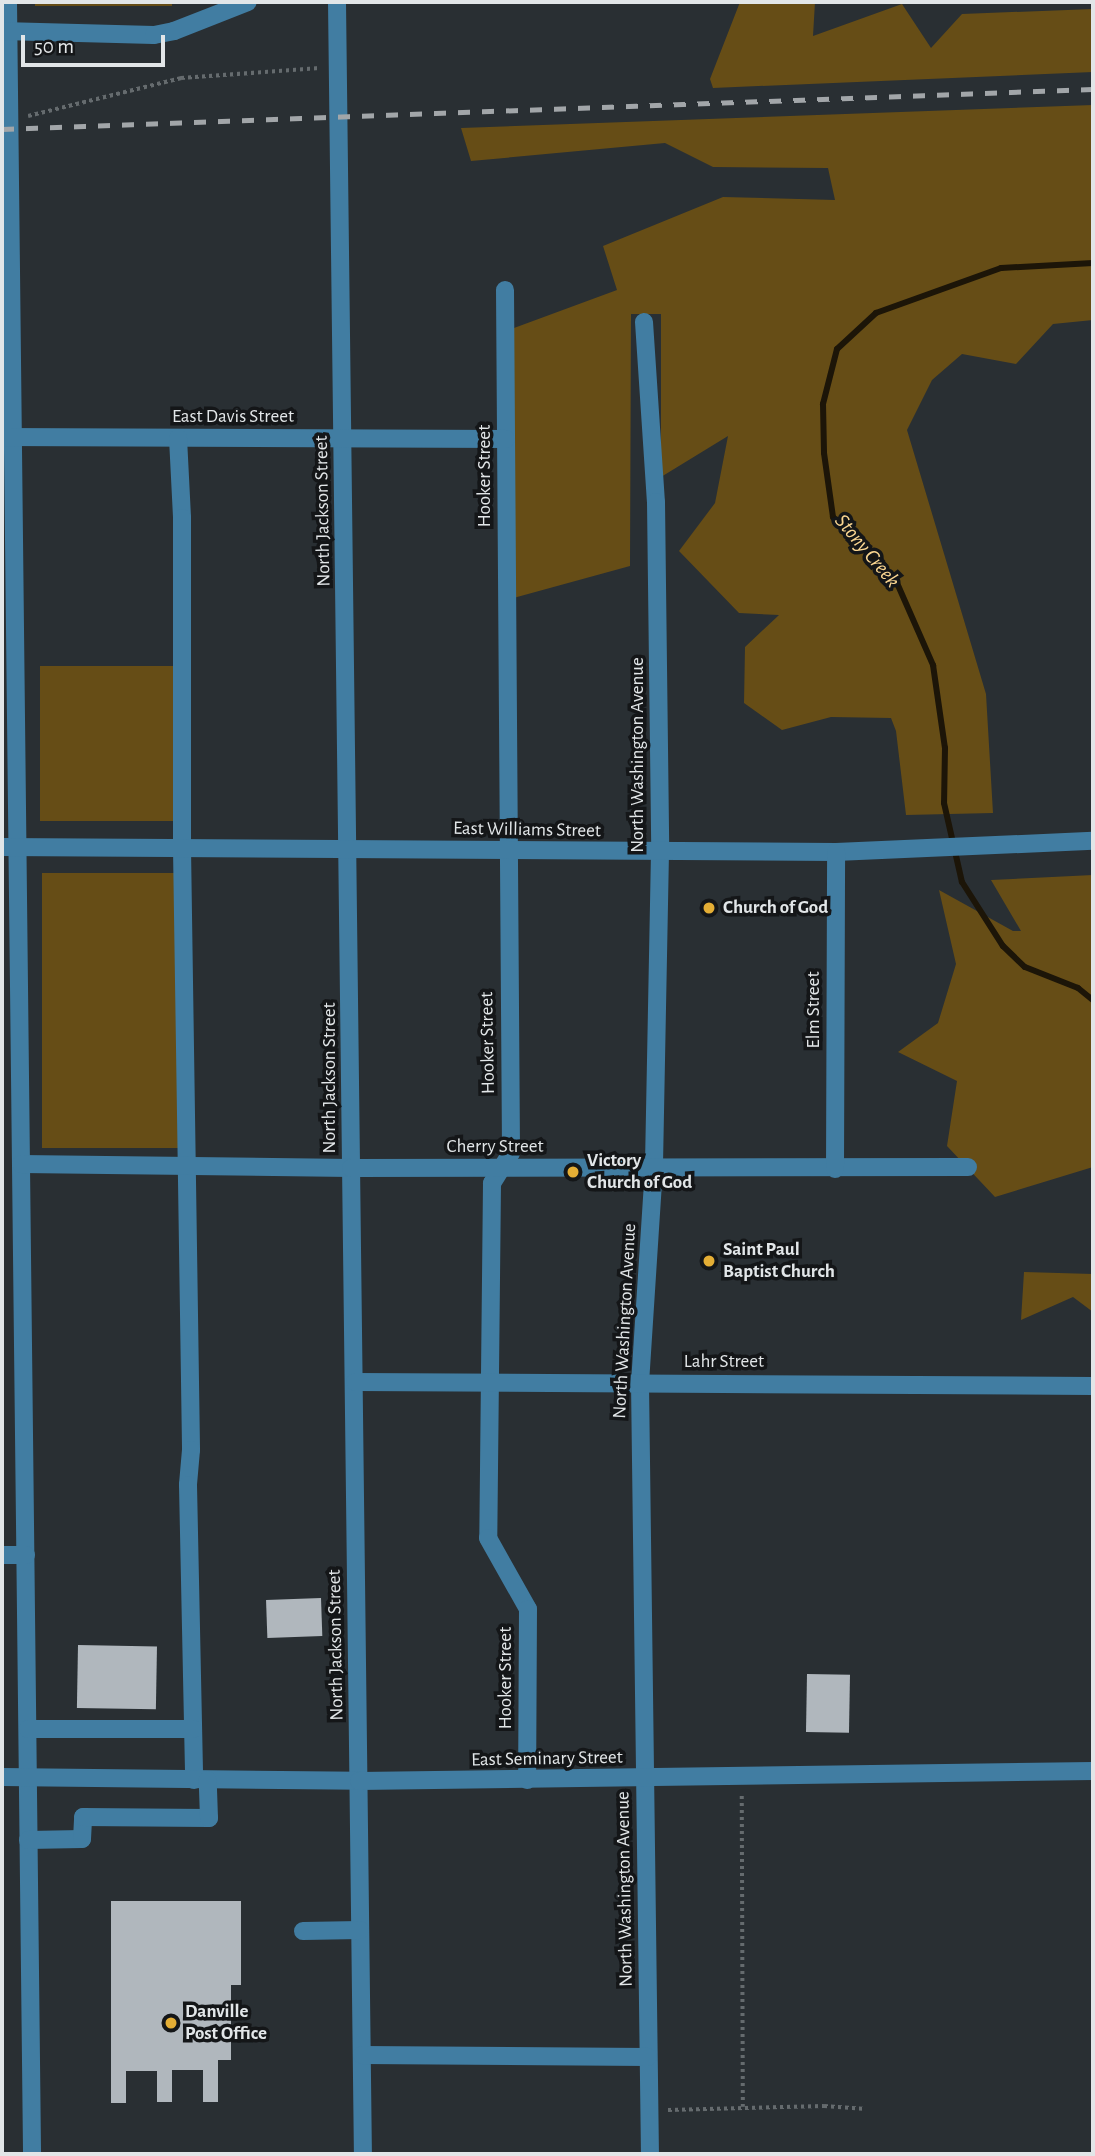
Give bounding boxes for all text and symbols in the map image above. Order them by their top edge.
scale bar [24,21,168,65]
text: 50 m [34,36,74,57]
street label: East Davis Street [172,406,294,428]
street label: Hooker Street [474,425,496,527]
street label: North Jackson Street [310,435,336,587]
water label: Stony Creek [829,509,905,593]
street label: North Washington Avenue [627,657,649,853]
street label: East Williams Street [453,817,601,843]
place label: Church of God [723,897,828,919]
marker: Church of God [701,900,717,916]
street label: Elm Street [803,972,825,1048]
street label: Hooker Street [476,992,500,1094]
street label: North Jackson Street [319,1002,341,1154]
street label: Cherry Street [447,1136,543,1158]
place label: Victory Church of God [587,1150,692,1194]
marker: Victory Church of God [565,1164,581,1180]
street label: North Washington Avenue [609,1223,641,1419]
place label: Saint Paul Baptist Church [723,1239,835,1283]
marker: Saint Paul Baptist Church [701,1253,717,1269]
street label: Lahr Street [684,1351,764,1373]
street label: North Jackson Street [323,1569,349,1721]
street label: Hooker Street [495,1627,517,1729]
street label: East Seminary Street [471,1746,623,1772]
street label: North Washington Avenue [612,1791,638,1987]
place label: Danville Post Office [185,2001,267,2045]
marker: Danville Post Office [163,2015,179,2031]

